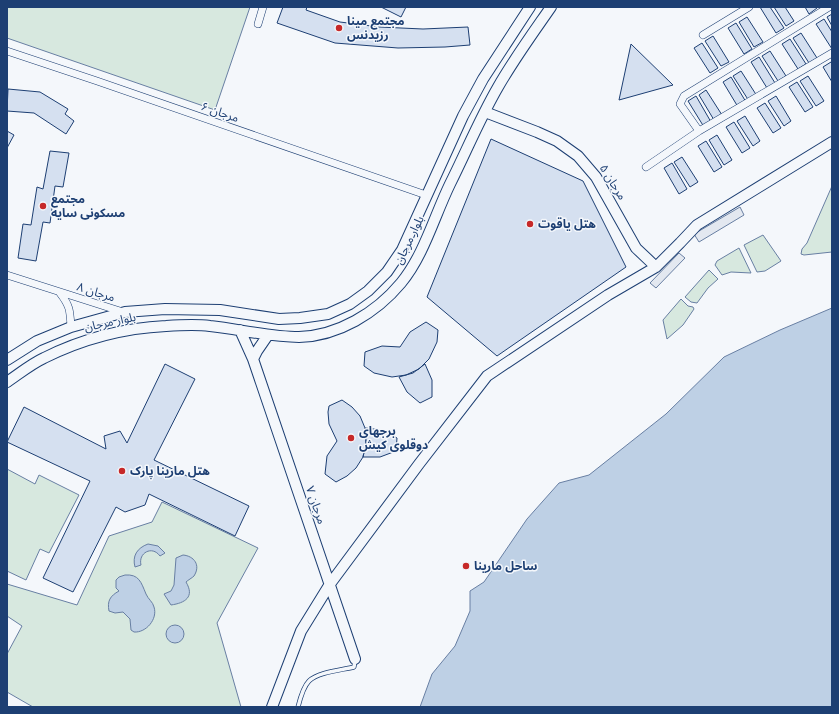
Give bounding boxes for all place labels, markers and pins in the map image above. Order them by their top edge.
place label: مجتمع مینا رزیدنس [347,14,405,42]
marker: مجتمع مینا رزیدنس [334,23,344,33]
place label: مجتمع مسکونی سایه [51,192,125,220]
marker: مجتمع مسکونی سایه [38,201,48,211]
place label: هتل یاقوت [538,217,596,231]
marker: هتل یاقوت [525,219,535,229]
place label: برجهای دوقلوی کیش [359,424,428,452]
marker: برجهای دوقلوی کیش [346,433,356,443]
place label: هتل مارینا پارک [130,464,210,480]
marker: هتل مارینا پارک [117,466,127,476]
place label: ساحل مارینا [474,559,537,573]
marker: ساحل مارینا [461,561,471,571]

